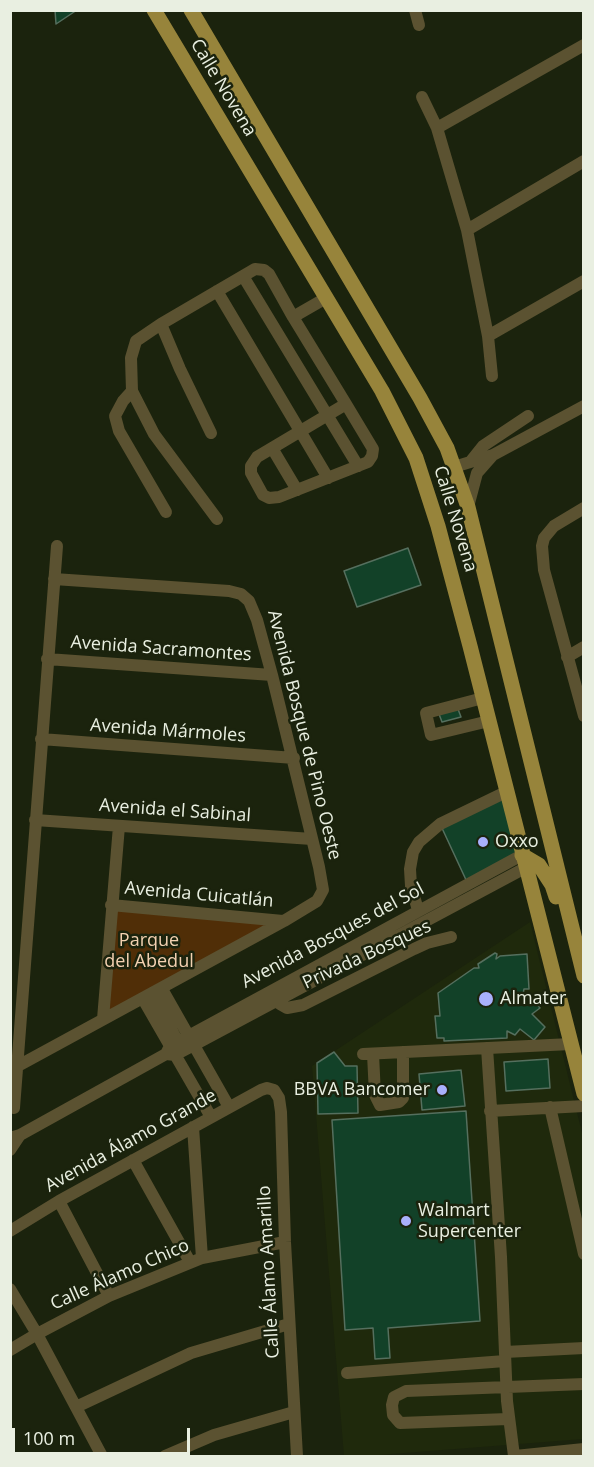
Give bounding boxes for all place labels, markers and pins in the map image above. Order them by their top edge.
place label: Oxxo [495,831,539,853]
marker: Oxxo [476,835,490,849]
place label: Almater [500,988,566,1010]
marker: Almater [477,990,495,1008]
place label: BBVA Bancomer [294,1079,430,1101]
marker: BBVA Bancomer [435,1083,449,1097]
place label: Walmart Supercenter [418,1200,521,1242]
marker: Walmart Supercenter [399,1214,413,1228]

